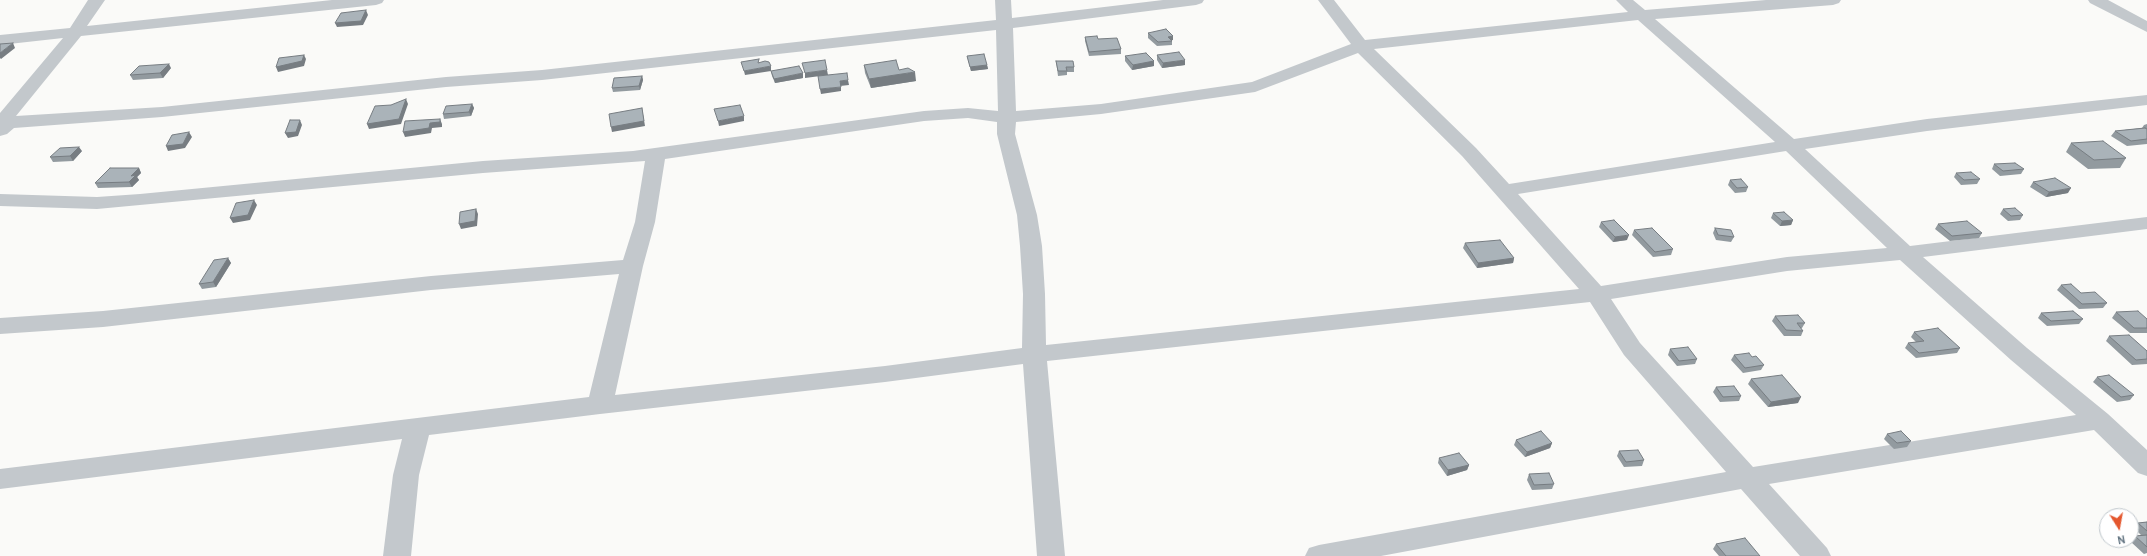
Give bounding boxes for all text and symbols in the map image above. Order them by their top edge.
north arrow [2099,508,2139,548]
text: N [2116,531,2126,546]

